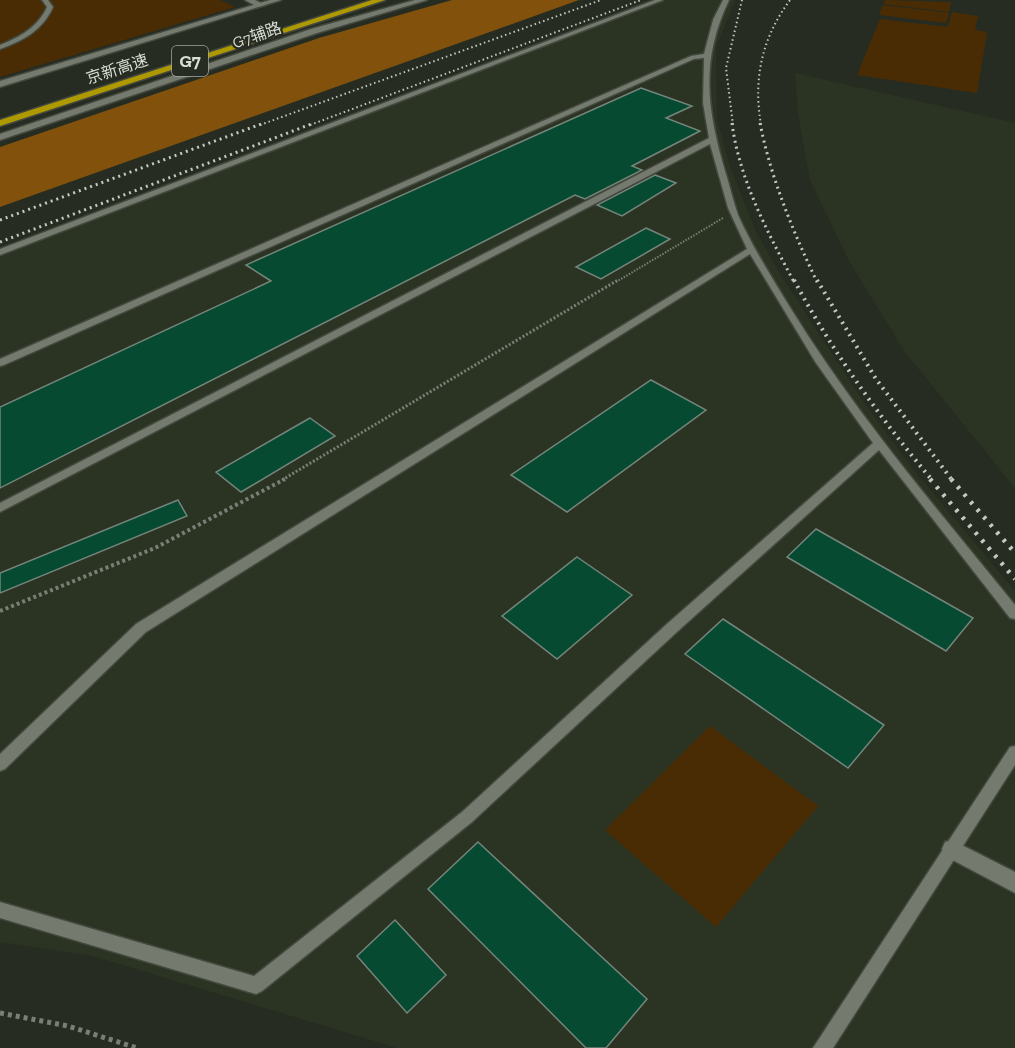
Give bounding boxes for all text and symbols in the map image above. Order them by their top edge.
street label: G7辅路 [230,18,284,52]
road number: G7 [172,46,208,76]
street label: 京新高速 [84,50,150,88]

